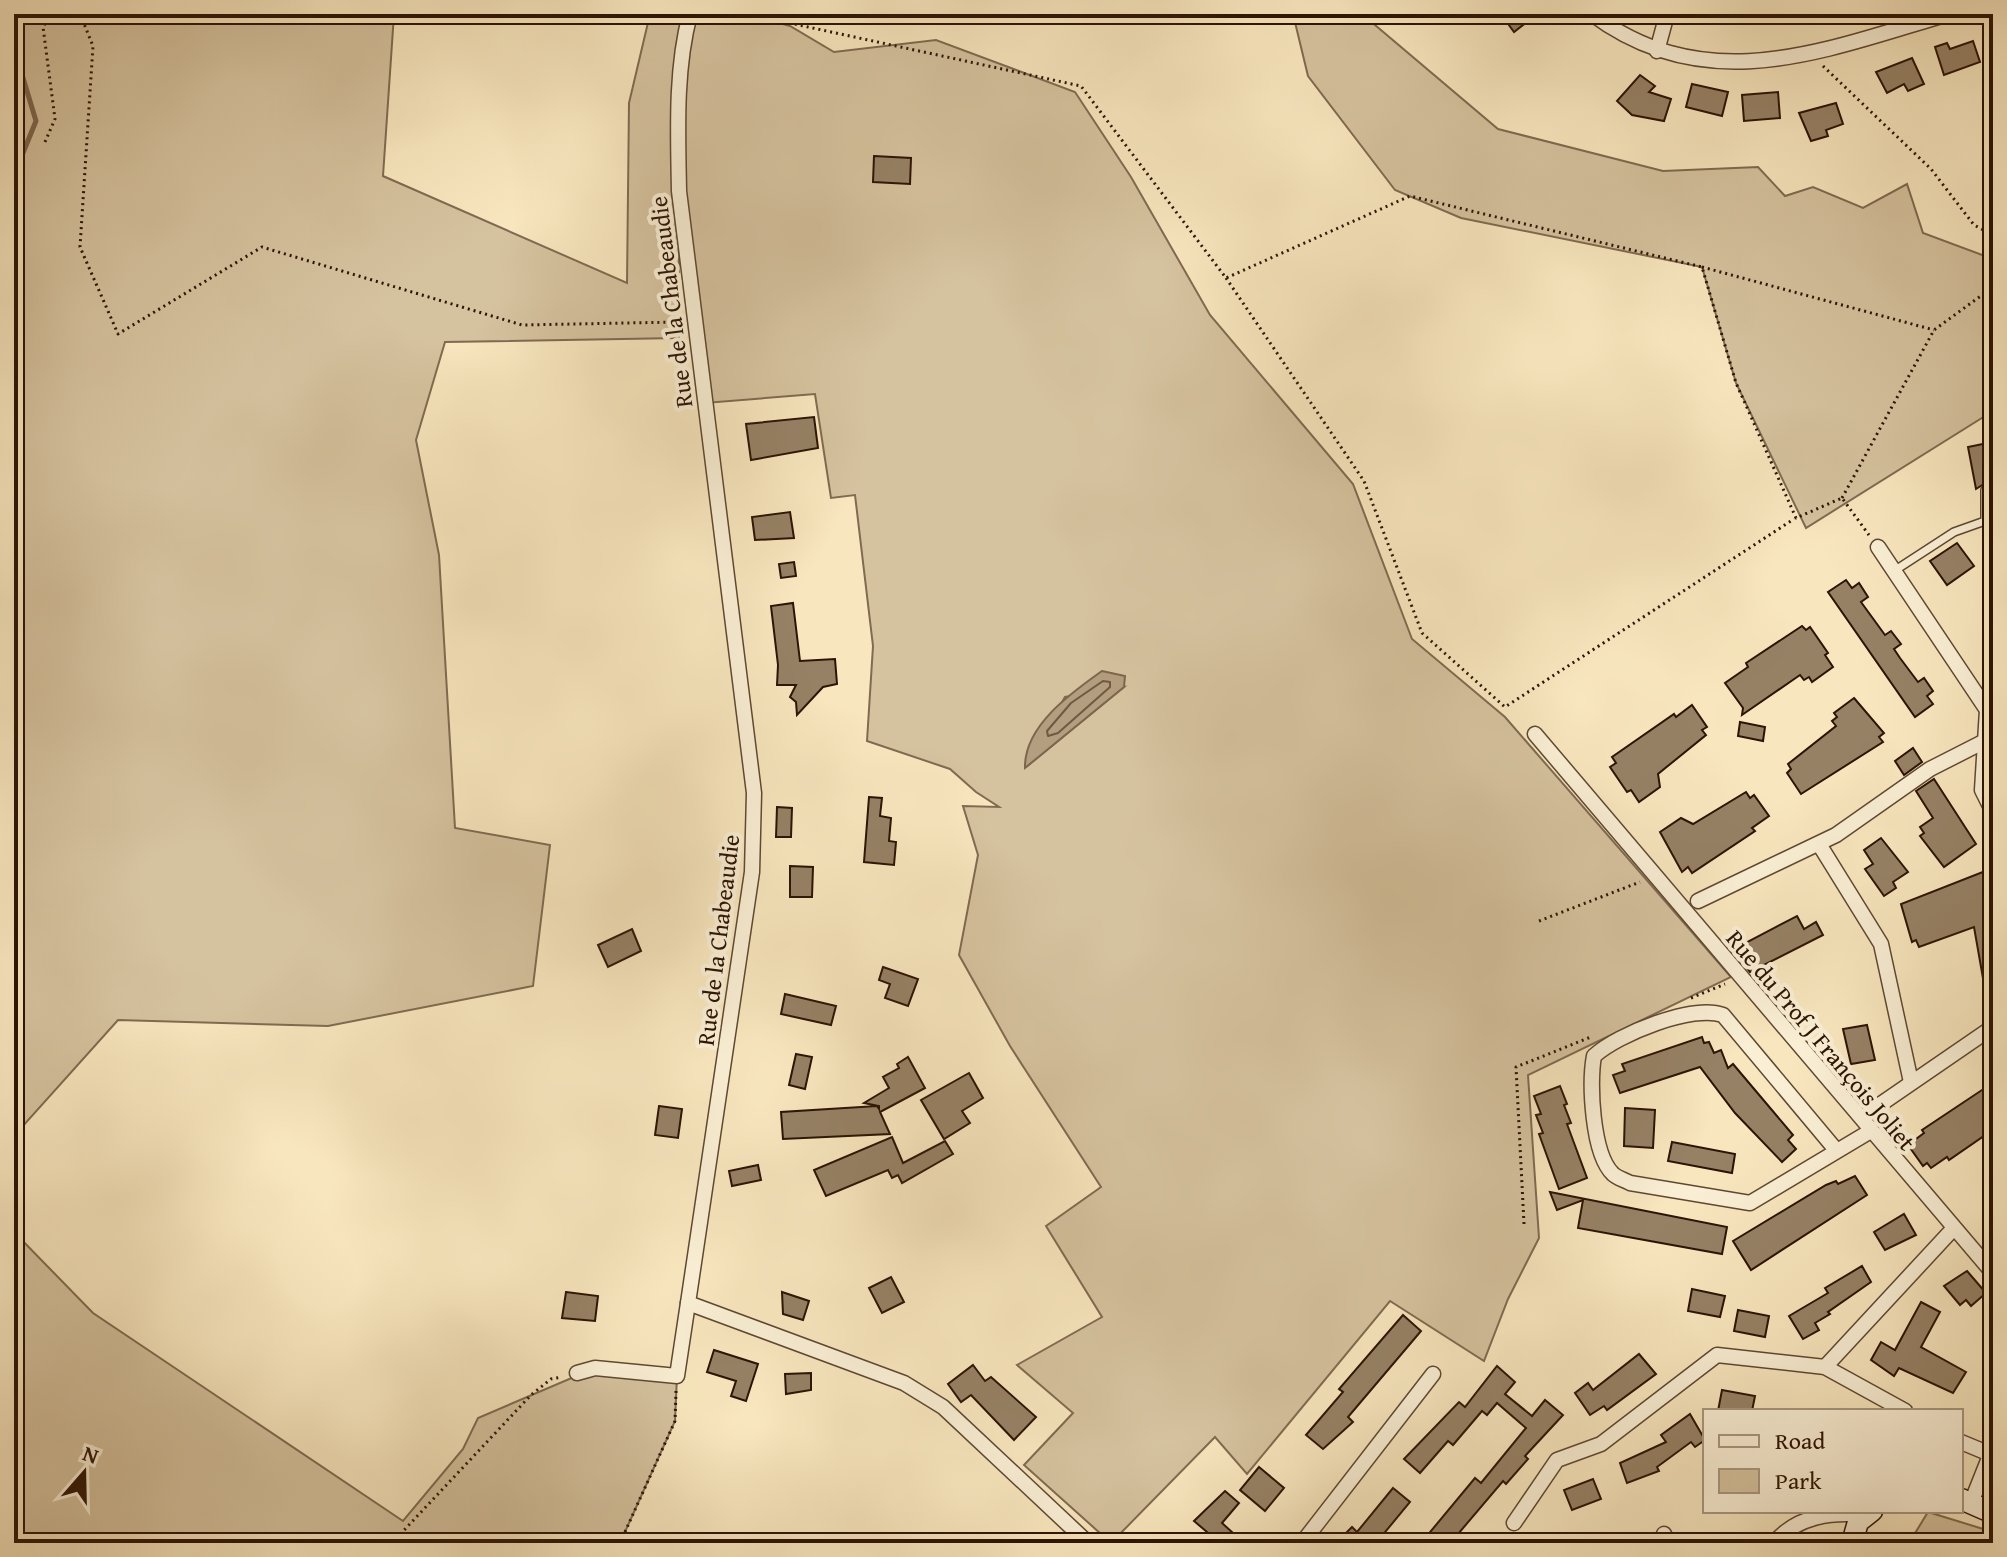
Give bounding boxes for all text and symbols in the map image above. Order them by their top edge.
street label: Rue de la Chabeaudie [641,194,701,410]
street label: Rue de la Chabeaudie [688,832,748,1048]
street label: Rue du Prof J François Joliet [1718,922,1924,1158]
legend [1703,1409,1963,1513]
text: Road [1775,1423,1825,1458]
north arrow [44,1433,124,1513]
text: N [78,1437,103,1472]
text: Park [1775,1463,1822,1498]

